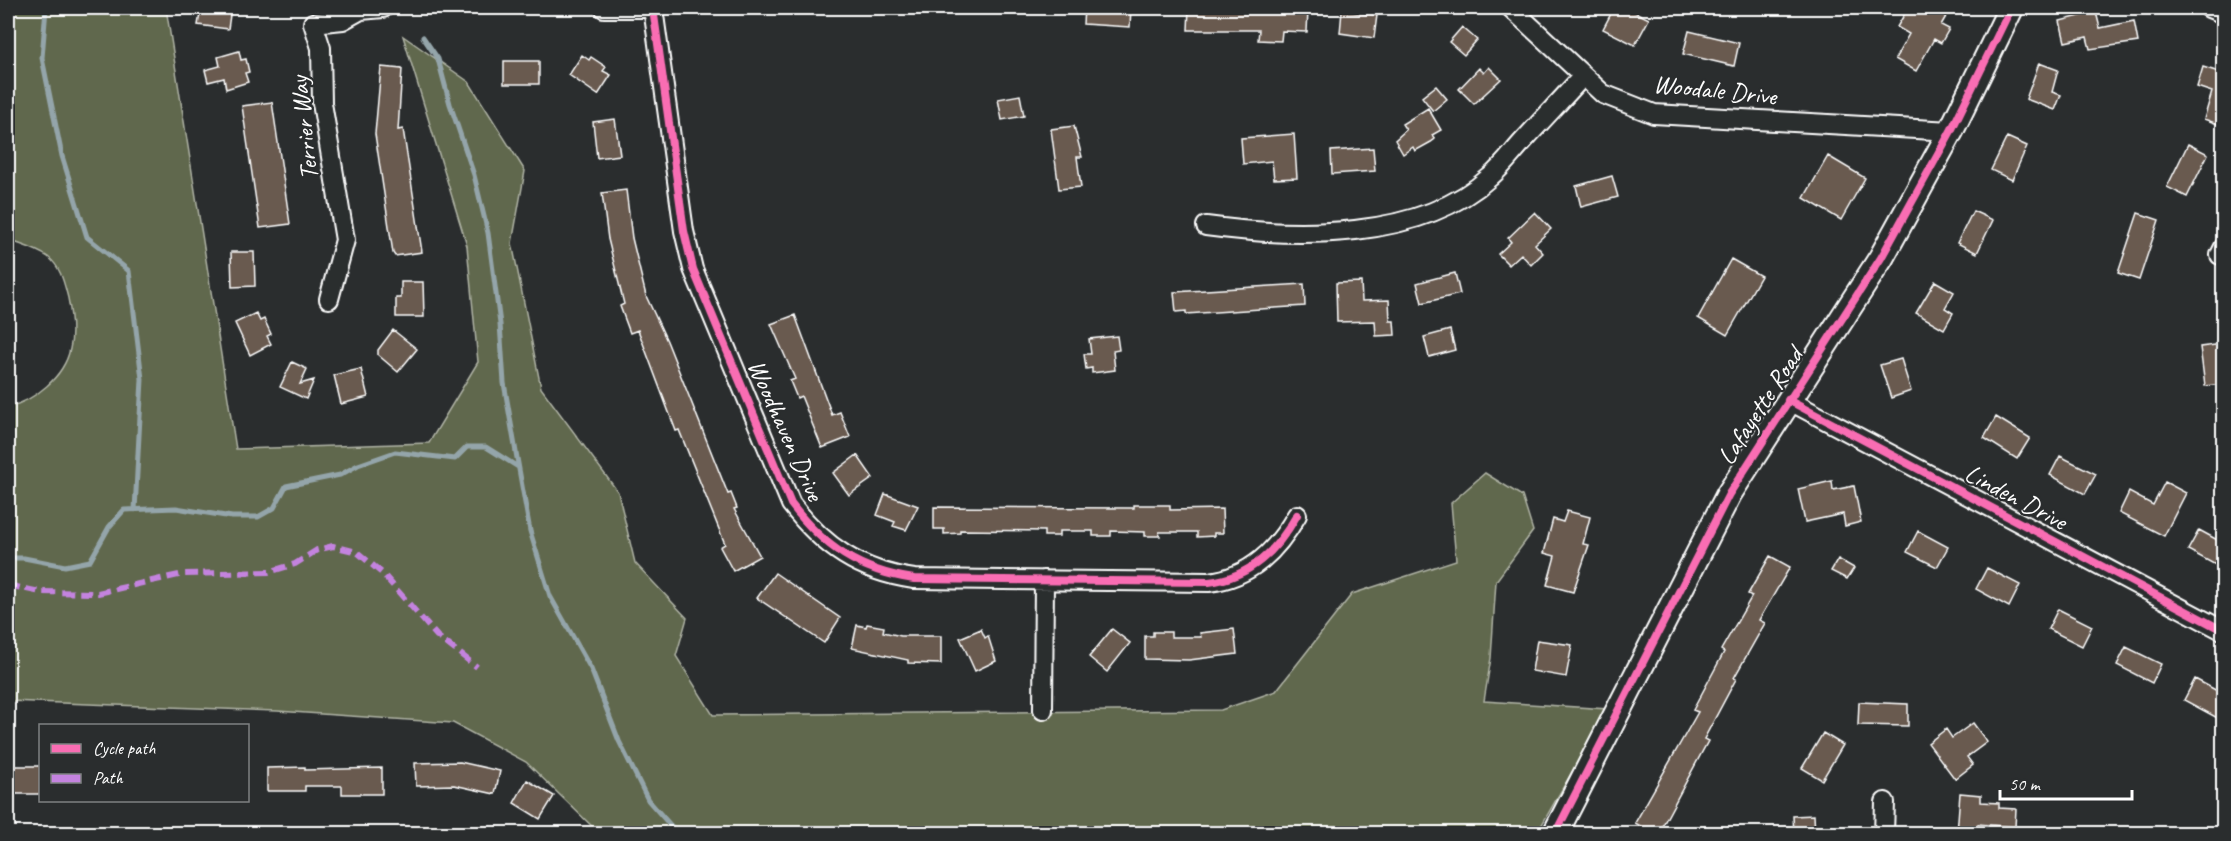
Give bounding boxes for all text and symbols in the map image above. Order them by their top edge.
street label: Woodale Drive [1652,67,1780,113]
street label: Terrier Way [282,72,326,182]
street label: Lafayette Road [1710,338,1812,471]
street label: Woodhaven Drive [740,354,832,507]
street label: Linden Drive [1959,456,2075,539]
legend [39,724,249,802]
text: Cycle path [93,737,156,759]
scale bar [2000,763,2132,801]
text: Path [93,767,123,789]
text: 50 m [2009,773,2042,795]

